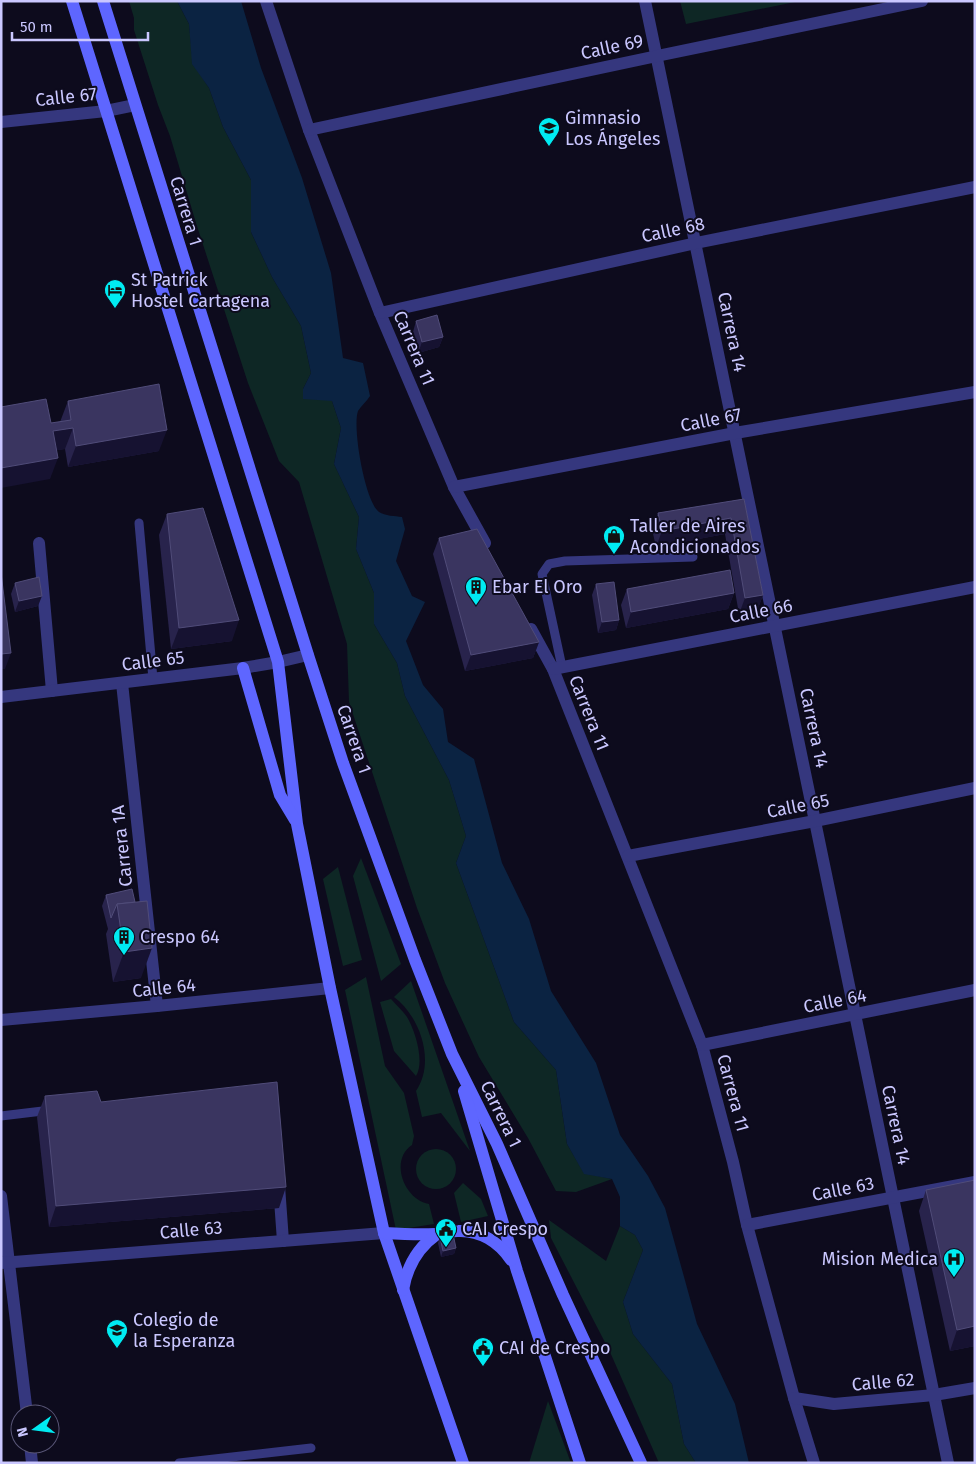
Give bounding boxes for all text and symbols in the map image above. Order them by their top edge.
scale bar [12,10,149,42]
text: 50 m [20,18,53,36]
street label: Calle 69 [579,30,645,64]
street label: Calle 67 [34,83,98,111]
place label: Gimnasio Los Ángeles [565,107,660,150]
school or university icon: Gimnasio Los Ángeles [537,116,561,147]
street label: Carrera 1 [165,174,207,248]
street label: Calle 68 [639,213,707,247]
place label: St Patrick Hostel Cartagena [131,269,270,312]
hotel icon: St Patrick Hostel Cartagena [103,278,127,309]
street label: Carrera 14 [713,290,751,374]
street label: Carrera 11 [388,307,440,389]
street label: Calle 67 [679,403,743,437]
place label: Taller de Aires Acondicionados [630,515,760,558]
shop icon: Taller de Aires Acondicionados [602,524,626,555]
building icon: Ebar El Oro [464,575,488,606]
place label: Ebar El Oro [492,576,583,598]
street label: Calle 66 [728,594,794,628]
street label: Calle 65 [120,646,186,676]
street label: Carrera 11 [564,672,614,754]
street label: Carrera 14 [795,686,833,770]
street label: Carrera 1 [332,702,376,776]
street label: Calle 65 [765,789,831,823]
street label: Carrera 1A [107,803,137,888]
building icon: Crespo 64 [112,925,136,956]
place label: Crespo 64 [140,926,220,948]
street label: Calle 64 [131,974,197,1002]
street label: Calle 64 [802,984,869,1018]
street label: Carrera 11 [712,1052,754,1134]
street label: Carrera 1 [475,1077,527,1151]
street label: Carrera 14 [877,1083,915,1167]
street label: Calle 63 [810,1172,876,1206]
street label: Calle 63 [159,1216,223,1244]
public building icon: CAI Crespo [434,1217,458,1248]
place label: CAI Crespo [462,1218,548,1240]
hospital icon: Mision Medica [942,1247,966,1278]
place label: Mision Medica [822,1248,938,1270]
place label: Colegio de la Esperanza [133,1309,235,1352]
school or university icon: Colegio de la Esperanza [105,1318,129,1349]
public building icon: CAI de Crespo [471,1336,495,1367]
place label: CAI de Crespo [499,1337,610,1359]
street label: Calle 62 [851,1368,915,1396]
north arrow [10,1404,60,1454]
text: N [13,1425,32,1439]

